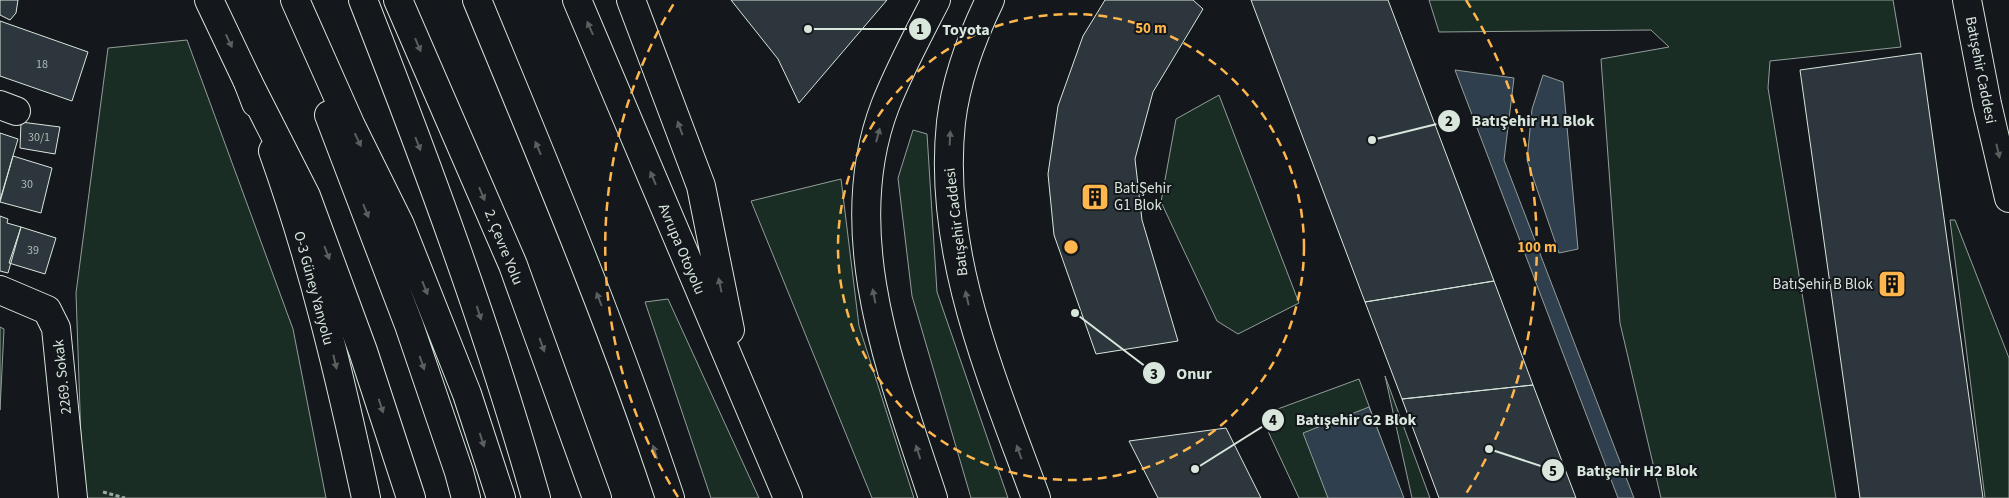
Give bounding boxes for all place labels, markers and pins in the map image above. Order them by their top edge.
callout: Toyota [907,14,999,45]
callout: BatıŞehir H1 Blok [1437,105,1605,136]
place label: BatıŞehir G1 Blok [1114,178,1172,216]
building icon: BatıŞehir G1 Blok [1080,182,1110,212]
centre of rings [1062,238,1080,256]
building icon: BatıŞehir B Blok [1877,269,1907,299]
place label: BatıŞehir B Blok [1773,274,1874,295]
callout: Onur [1141,358,1222,389]
callout: Batışehir G2 Blok [1261,404,1426,435]
callout: Batışehir H2 Blok [1541,455,1707,486]

